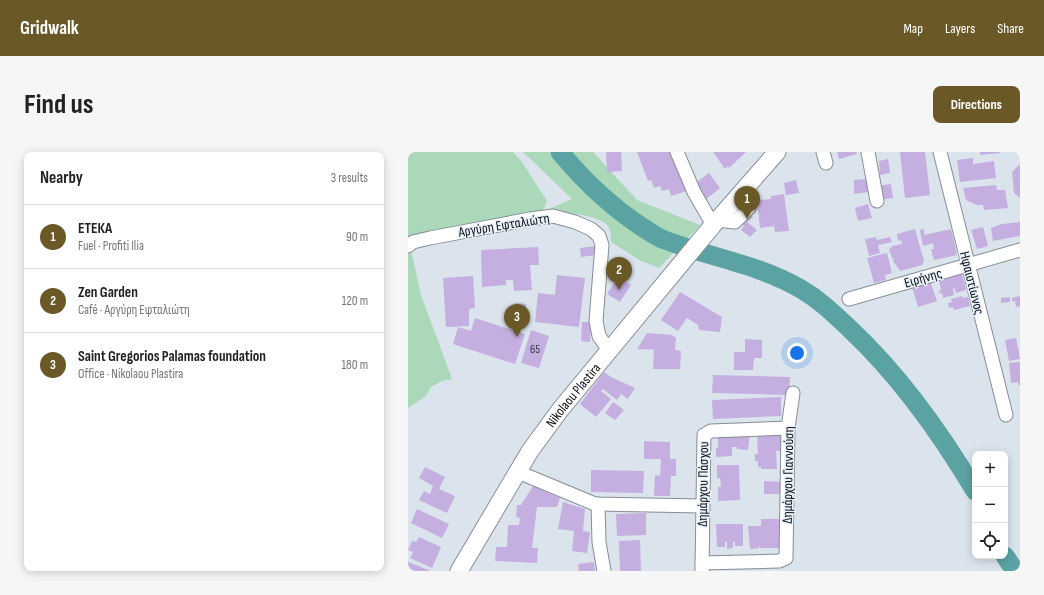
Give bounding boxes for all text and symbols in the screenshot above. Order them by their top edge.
text: Gridwalk [20,17,79,40]
text: Map [903,20,923,37]
text: Layers [945,20,975,37]
text: Share [997,20,1024,37]
button: Directions [933,86,1020,123]
text: Find us [24,88,93,121]
text: Nearby [40,168,83,188]
text: 3 results [331,170,368,186]
pin: 1 [734,186,760,219]
street label: Αργύρη Εφταλιώτη [456,209,551,241]
text: ΕΤΕΚΑ [78,219,112,238]
text: 1 [50,229,56,245]
text: 90 m [346,229,368,245]
text: Fuel · Profiti Ilia [78,238,144,254]
street label: Ηφαιστίωνος [956,250,988,316]
pin: 2 [606,257,632,290]
street label: Ειρήνης [902,265,944,291]
text: Zen Garden [78,283,138,302]
text: 2 [50,293,56,309]
text: 120 m [342,293,368,309]
text: Café · Αργύρη Εφταλιώτη [78,302,190,318]
pin: 3 [504,304,530,337]
house number: 65 [530,342,540,357]
your location [787,343,807,363]
text: Saint Gregorios Palamas foundation [78,347,266,366]
text: 3 [50,357,56,373]
text: 180 m [342,357,368,373]
street label: Nikolaou Plastira [542,359,604,430]
text: Office · Nikolaou Plastira [78,366,183,382]
street label: Δημάρχου Γιαννούση [779,426,797,524]
street label: Δημάρχου Πάσχου [694,441,712,527]
map controls [972,451,1008,559]
button: + [972,451,1008,487]
button: − [972,487,1008,523]
button: locate [972,523,1008,559]

